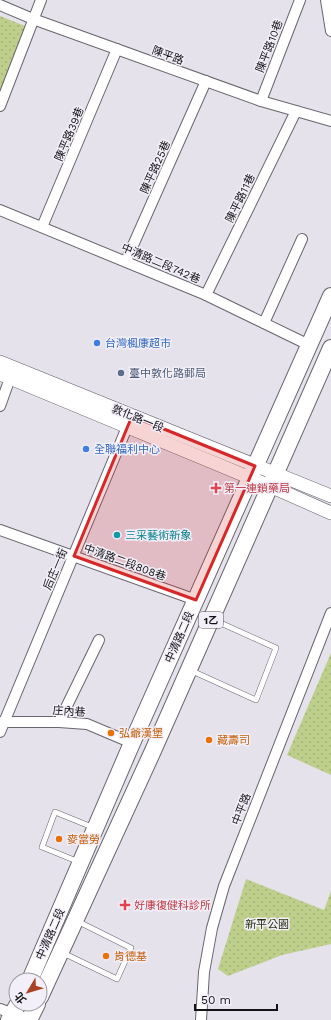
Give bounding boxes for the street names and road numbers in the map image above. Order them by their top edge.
street label: 陳平路10巷 [254,18,285,74]
street label: 陳平路 [150,44,186,67]
street label: 陳平路39巷 [52,105,87,163]
street label: 陳平路25巷 [138,139,173,196]
street label: 陳平路11巷 [223,172,258,225]
street label: 中清路二段742巷 [119,241,202,286]
street label: 敦化路一段 [110,402,166,435]
street label: 中清路二段808巷 [82,542,168,583]
street label: 后庄一街 [41,546,70,592]
street label: 中清路二段 [162,609,197,665]
road number: 1乙 [199,612,223,628]
street label: 庄內巷 [52,704,86,719]
street label: 中平路 [229,791,253,827]
street label: 中清路二段 [33,906,68,962]

